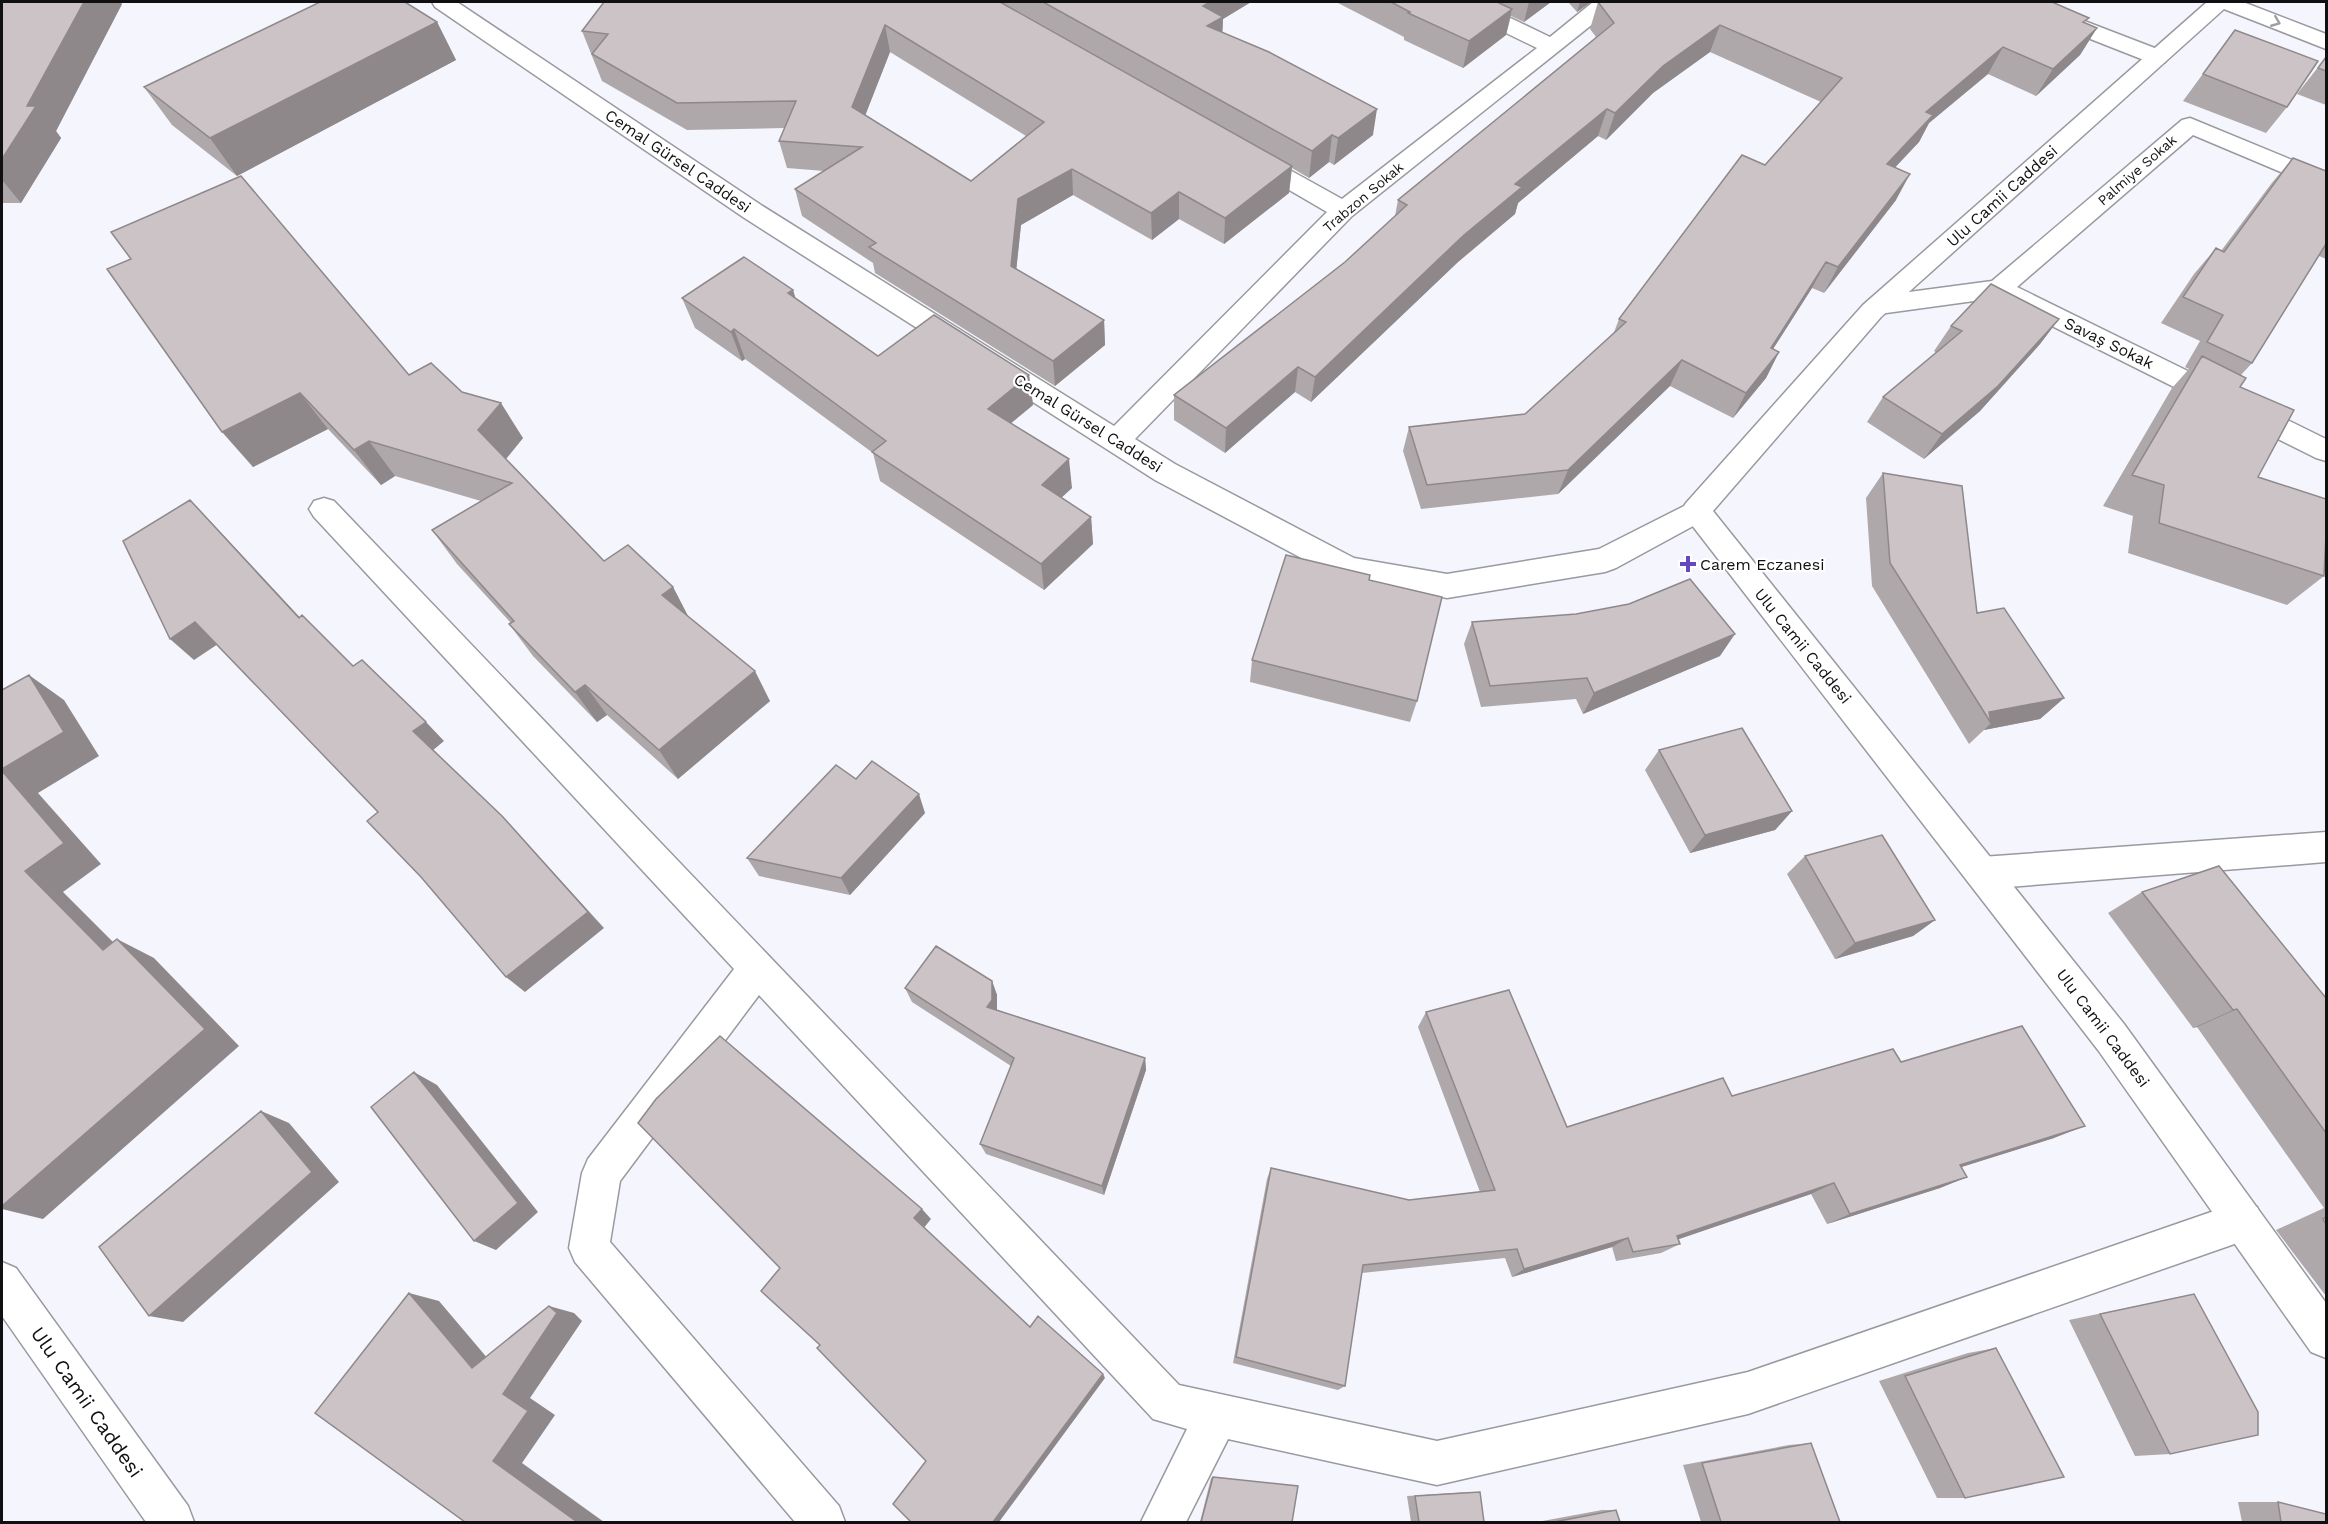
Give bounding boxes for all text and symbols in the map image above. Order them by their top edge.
one-way arrow [2270,14,2281,27]
street label: Cemal Gürsel Caddesi [602,105,754,217]
street label: Palmiye Sokak [2094,131,2180,208]
street label: Ulu Camii Caddesi [1943,141,2061,251]
street label: Trabzon Sokak [1320,159,1406,235]
street label: Savaş Sokak [2061,313,2157,373]
street label: Cemal Gürsel Caddesi [1010,370,1166,476]
place label: Carem Eczanesi [1700,555,1825,574]
marker: Carem Eczanesi [1681,557,1695,571]
street label: Ulu Camii Caddesi [1751,585,1855,707]
street label: Ulu Camii Caddesi [2052,965,2154,1091]
street label: Ulu Camii Caddesi [26,1322,148,1482]

